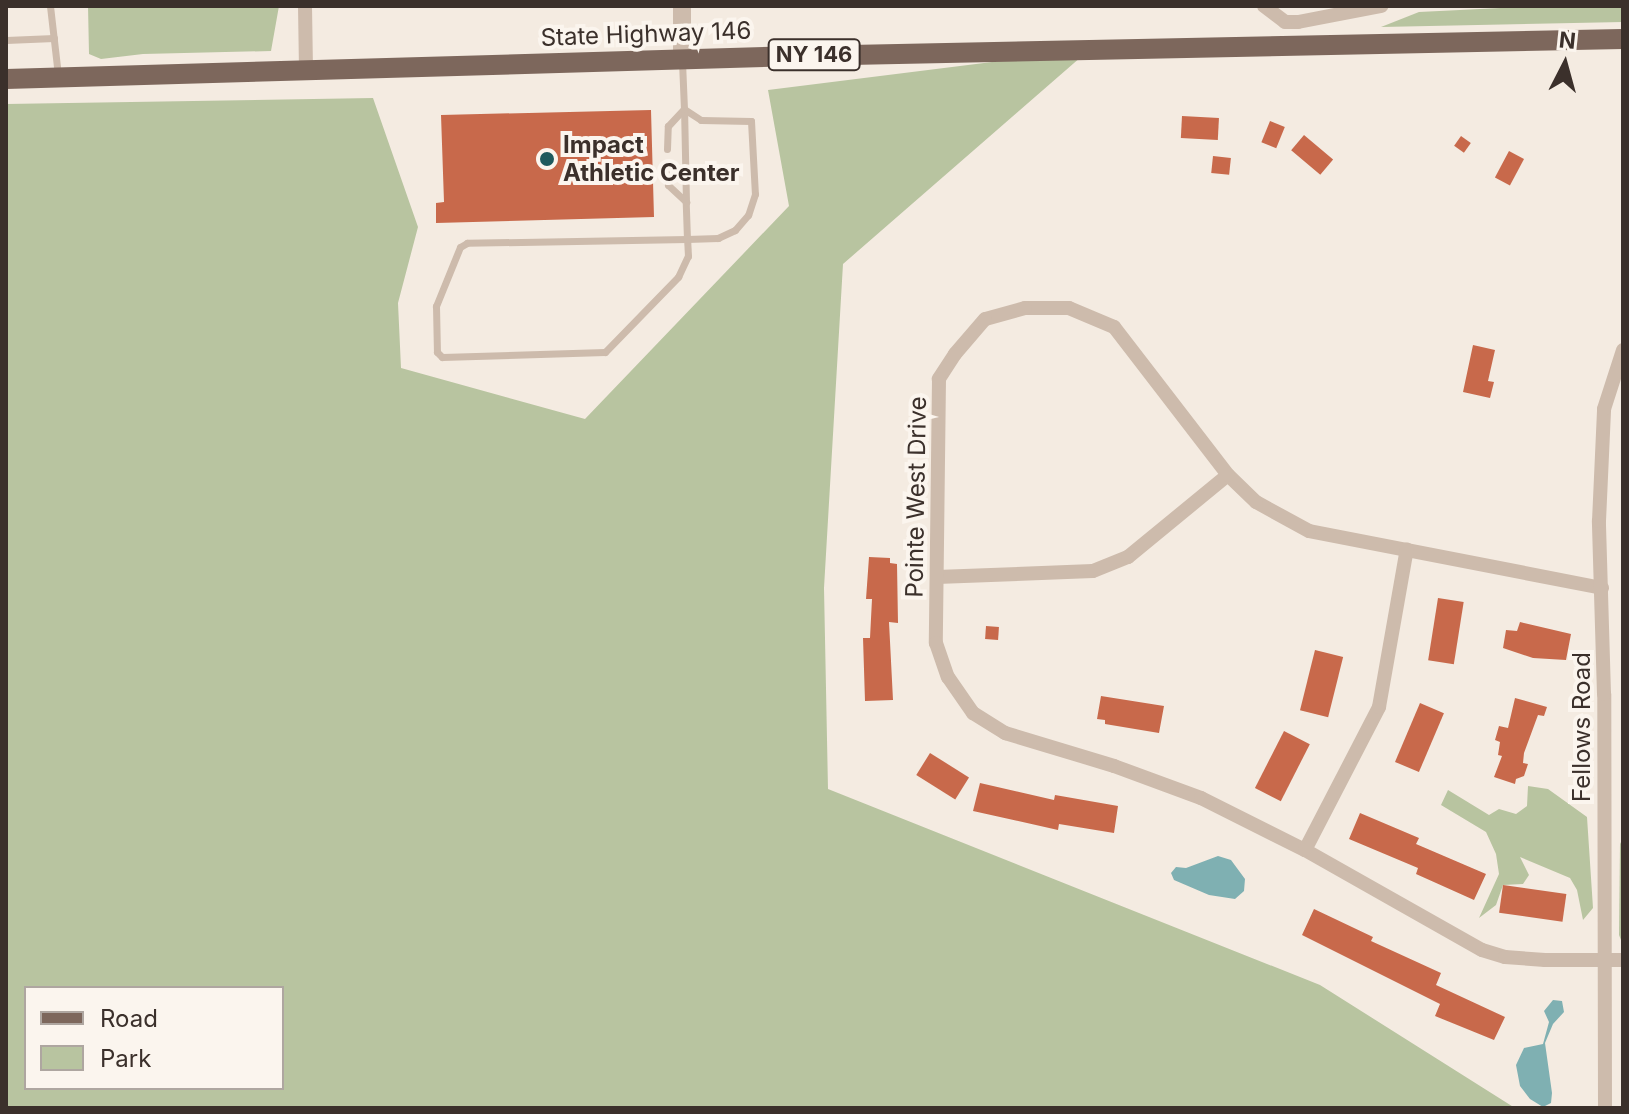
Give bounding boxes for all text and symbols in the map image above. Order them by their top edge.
street label: State Highway 146 [540,16,752,52]
north arrow [1525,24,1605,104]
text: N [1558,26,1577,54]
road number: NY 146 [766,37,862,73]
place label: Impact Athletic Center [563,131,740,187]
marker: Impact Athletic Center [538,150,556,168]
street label: Pointe West Drive [900,396,932,598]
street label: Fellows Road [1568,652,1596,802]
legend [24,986,284,1090]
text: Road [100,1004,158,1033]
text: Park [100,1044,151,1073]

